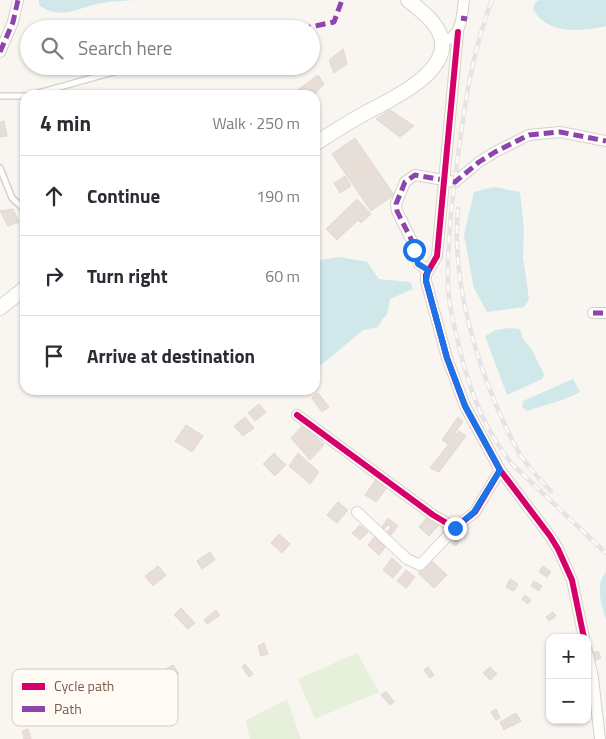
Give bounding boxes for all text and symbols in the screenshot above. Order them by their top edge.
search box [20,20,320,75]
text: Search here [78,33,172,62]
icon: search [38,34,66,62]
text: 4 min [40,107,91,139]
text: Walk · 250 m [212,111,300,135]
text: Continue [87,181,160,210]
icon: ahead [40,182,68,210]
text: 190 m [256,184,300,208]
route start [403,239,426,262]
text: Turn right [87,261,168,290]
icon: right [40,262,68,290]
text: 60 m [265,264,300,288]
text: Arrive at destination [87,341,255,370]
icon: arrive [40,342,68,370]
route end [444,517,467,540]
map controls [546,634,591,724]
button: + [546,634,591,679]
legend [12,669,178,726]
text: Cycle path [54,675,114,696]
button: − [546,679,591,724]
text: Path [54,698,82,719]

